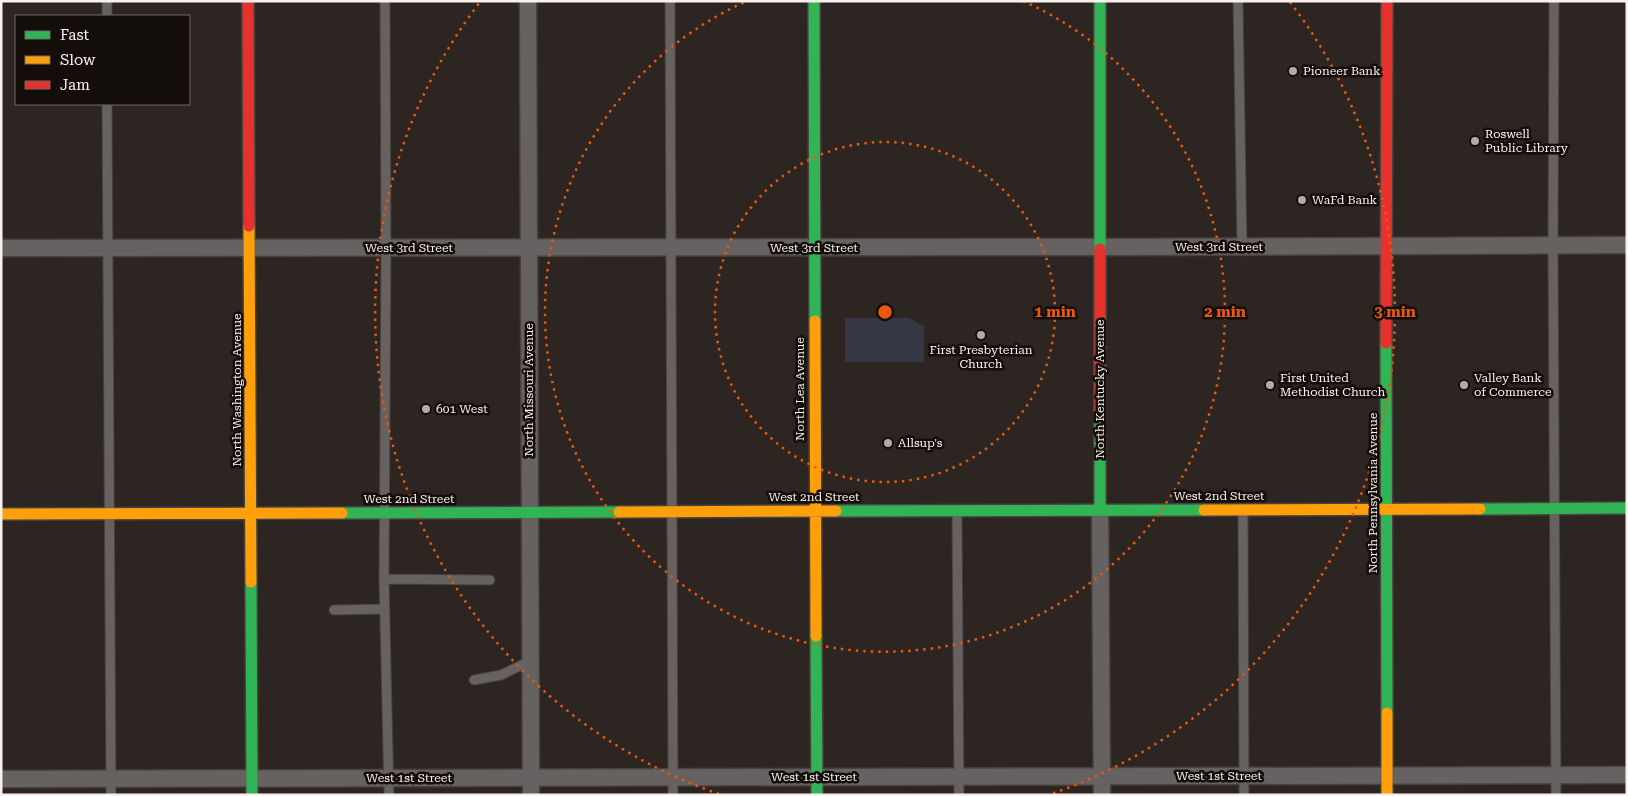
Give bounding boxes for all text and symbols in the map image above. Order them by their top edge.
legend [15,15,190,105]
text: Fast [60,26,90,44]
text: Slow [60,51,96,69]
place label: Pioneer Bank [1303,64,1381,78]
marker: Pioneer Bank [1287,65,1299,77]
text: Jam [60,76,90,94]
place label: Roswell Public Library [1485,127,1569,155]
marker: Roswell Public Library [1469,135,1481,147]
place label: WaFd Bank [1312,193,1378,207]
marker: WaFd Bank [1296,194,1308,206]
street label: West 3rd Street [1175,240,1264,254]
street label: West 3rd Street [365,241,454,255]
street label: West 3rd Street [770,241,859,255]
centre of rings [876,303,894,321]
text: 1 min [1034,303,1076,321]
text: 2 min [1204,303,1246,321]
text: 3 min [1374,303,1416,321]
street label: North Washington Avenue [230,313,244,466]
street label: North Kentucky Avenue [1093,319,1107,459]
street label: North Missouri Avenue [522,323,536,457]
marker: First Presbyterian Church [975,329,987,341]
street label: North Lea Avenue [793,337,807,441]
place label: First Presbyterian Church [930,343,1033,371]
place label: First United Methodist Church [1280,371,1386,399]
place label: Valley Bank of Commerce [1474,371,1552,399]
marker: First United Methodist Church [1264,379,1276,391]
marker: Valley Bank of Commerce [1458,379,1470,391]
place label: 601 West [436,402,488,416]
marker: 601 West [420,403,432,415]
street label: North Pennsylvania Avenue [1366,412,1380,573]
place label: Allsup's [898,436,943,450]
marker: Allsup's [882,437,894,449]
street label: West 2nd Street [1173,489,1265,503]
street label: West 2nd Street [768,490,860,504]
street label: West 2nd Street [363,492,455,506]
street label: West 1st Street [1176,769,1262,783]
street label: West 1st Street [771,770,857,784]
street label: West 1st Street [366,771,452,785]

